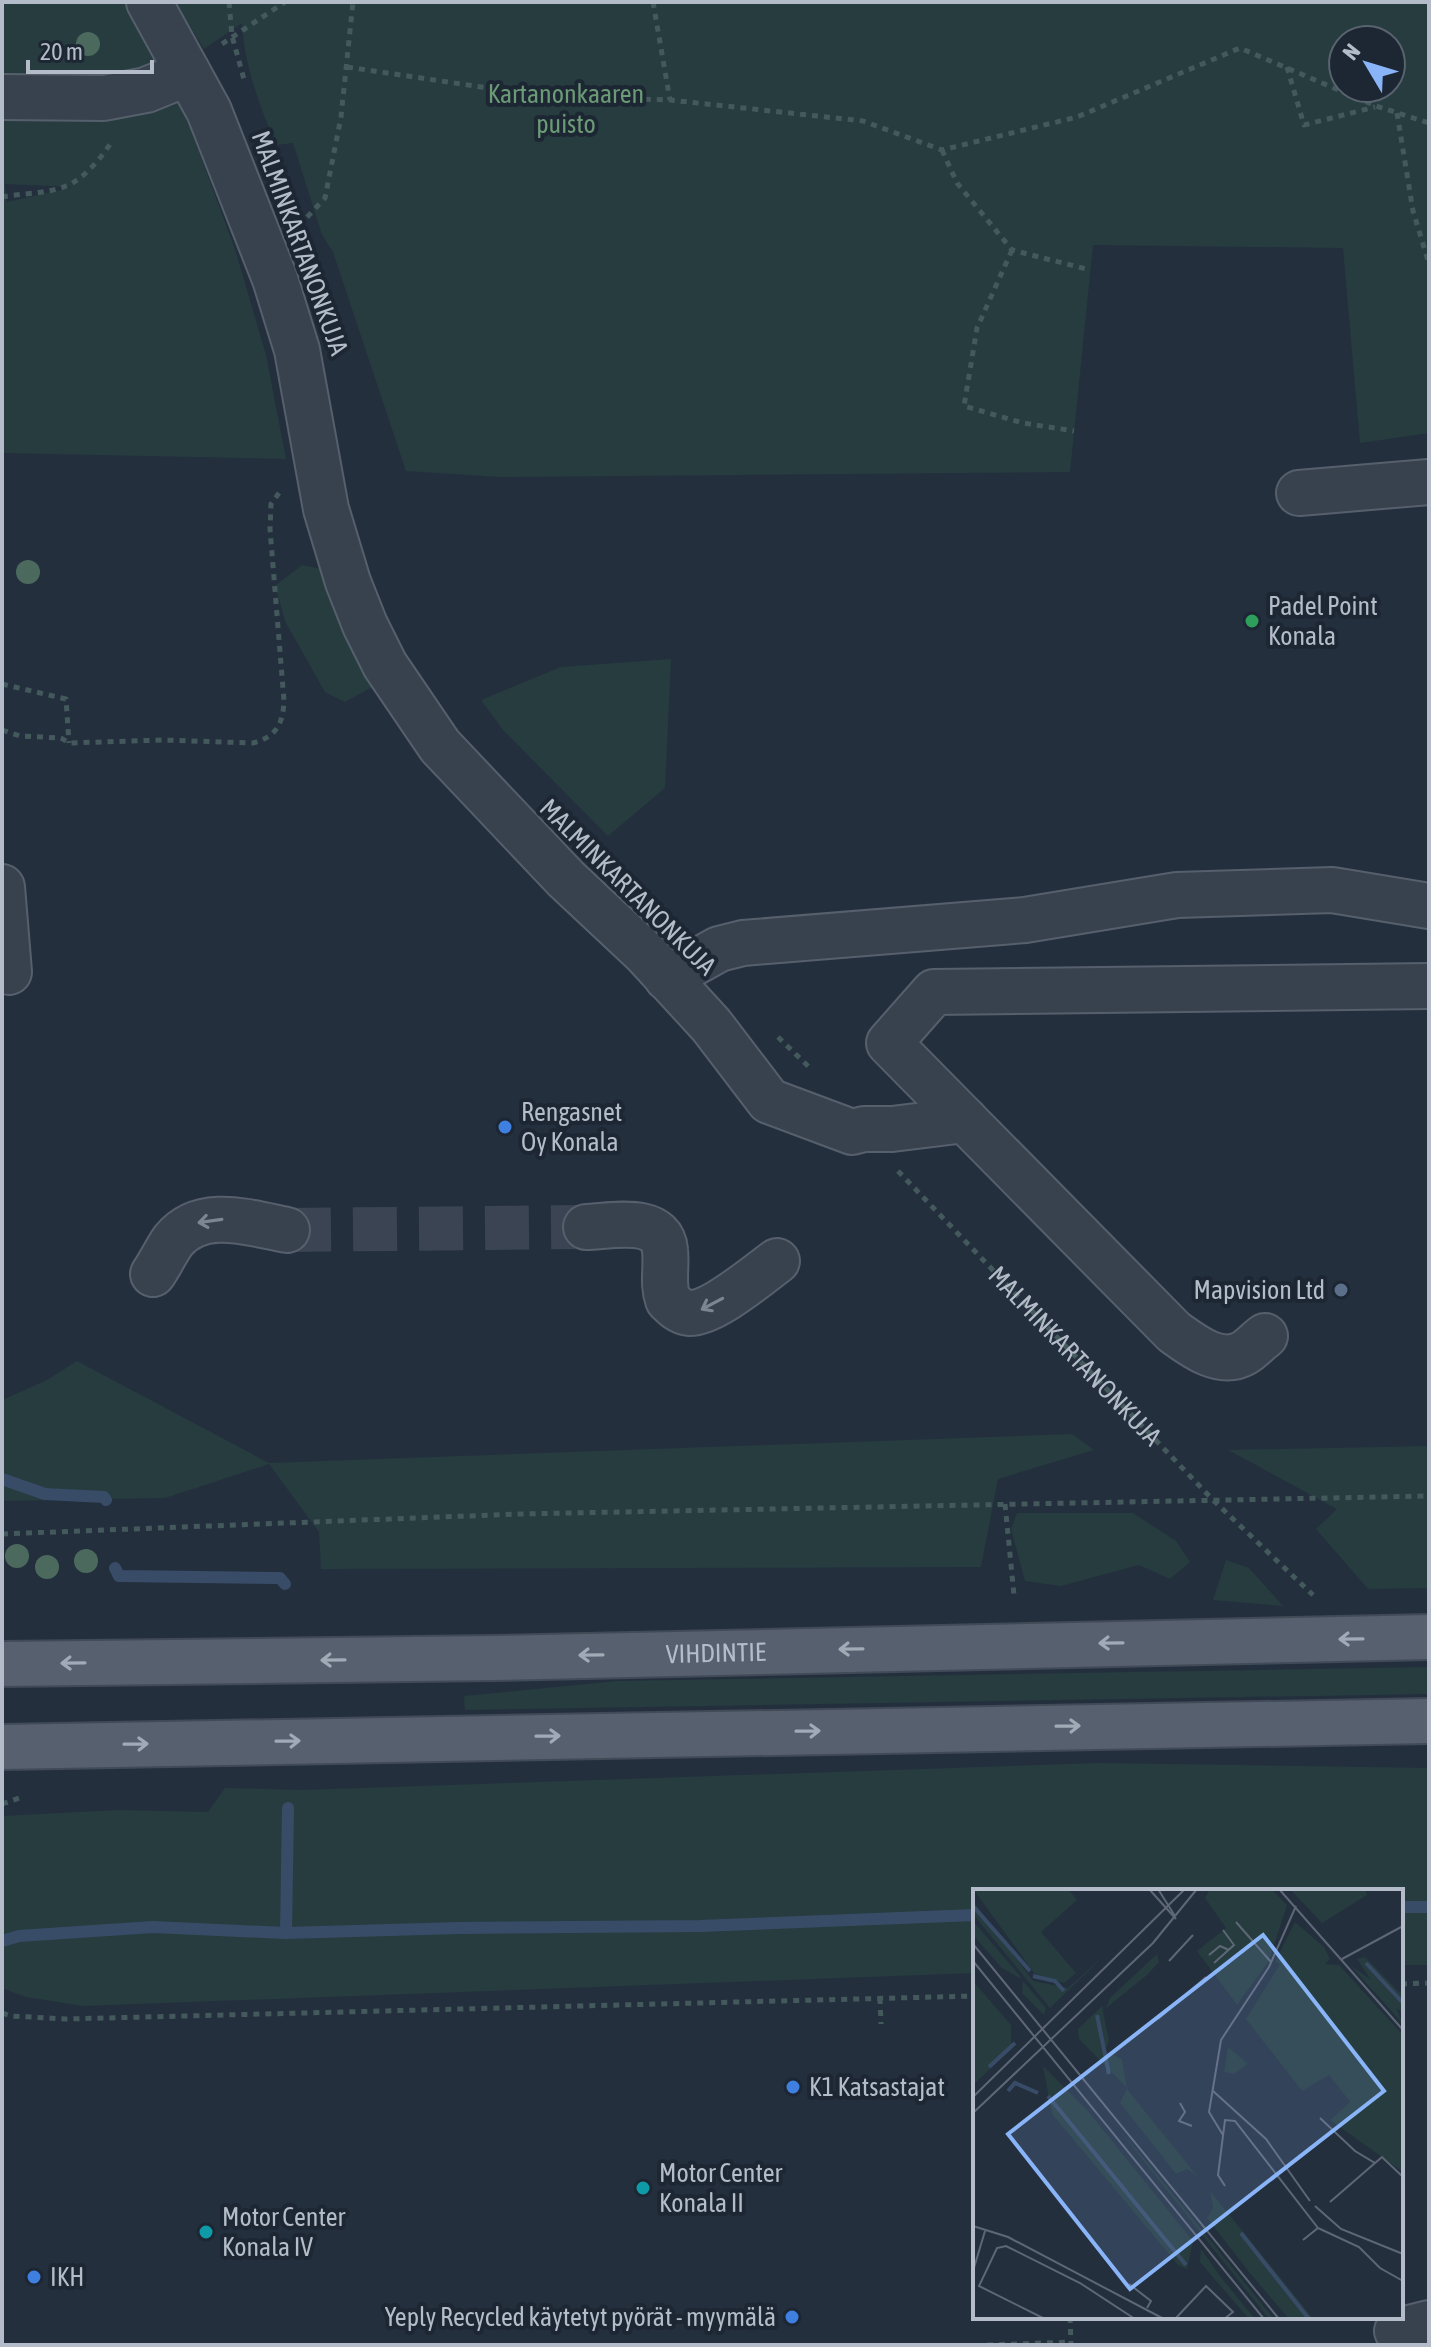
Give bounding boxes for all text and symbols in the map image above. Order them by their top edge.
scale bar [28,24,152,74]
north arrow [1327,24,1407,104]
text: 20 m [40,38,83,65]
text: N [1337,39,1365,65]
park label: Kartanonkaaren puisto [488,79,644,139]
street label: MALMINKARTANONKUJA [246,127,355,359]
place label: Padel Point Konala [1268,591,1378,651]
marker: Padel Point Konala [1243,612,1261,630]
street label: MALMINKARTANONKUJA [534,793,722,981]
place label: Rengasnet Oy Konala [521,1097,622,1157]
marker: Rengasnet Oy Konala [496,1118,514,1136]
one-way arrow [198,1214,224,1229]
street label: MALMINKARTANONKUJA [982,1260,1168,1452]
place label: Mapvision Ltd [1194,1275,1325,1305]
marker: Mapvision Ltd [1332,1281,1350,1299]
one-way arrow [701,1297,724,1313]
one-way arrow [1338,1631,1365,1646]
one-way arrow [1098,1635,1125,1651]
street label: VIHDINTIE [665,1637,766,1669]
one-way arrow [838,1641,865,1657]
one-way arrow [578,1648,605,1663]
one-way arrow [320,1652,347,1667]
one-way arrow [60,1655,87,1671]
one-way arrow [1054,1718,1081,1734]
one-way arrow [794,1723,821,1739]
one-way arrow [534,1728,561,1744]
one-way arrow [274,1733,301,1748]
one-way arrow [122,1736,149,1752]
inset map [973,1889,1403,2319]
place label: K1 Katsastajat [809,2072,945,2102]
marker: K1 Katsastajat [784,2078,802,2096]
place label: Motor Center Konala II [659,2158,782,2218]
marker: Motor Center Konala II [634,2179,652,2197]
place label: Motor Center Konala IV [222,2202,345,2262]
marker: Motor Center Konala IV [197,2223,215,2241]
place label: IKH [50,2262,84,2292]
marker: IKH [25,2268,43,2286]
place label: Yeply Recycled käytetyt pyörät - myymälä [385,2302,776,2332]
marker: Yeply Recycled käytetyt pyörät - myymälä [783,2308,801,2326]

